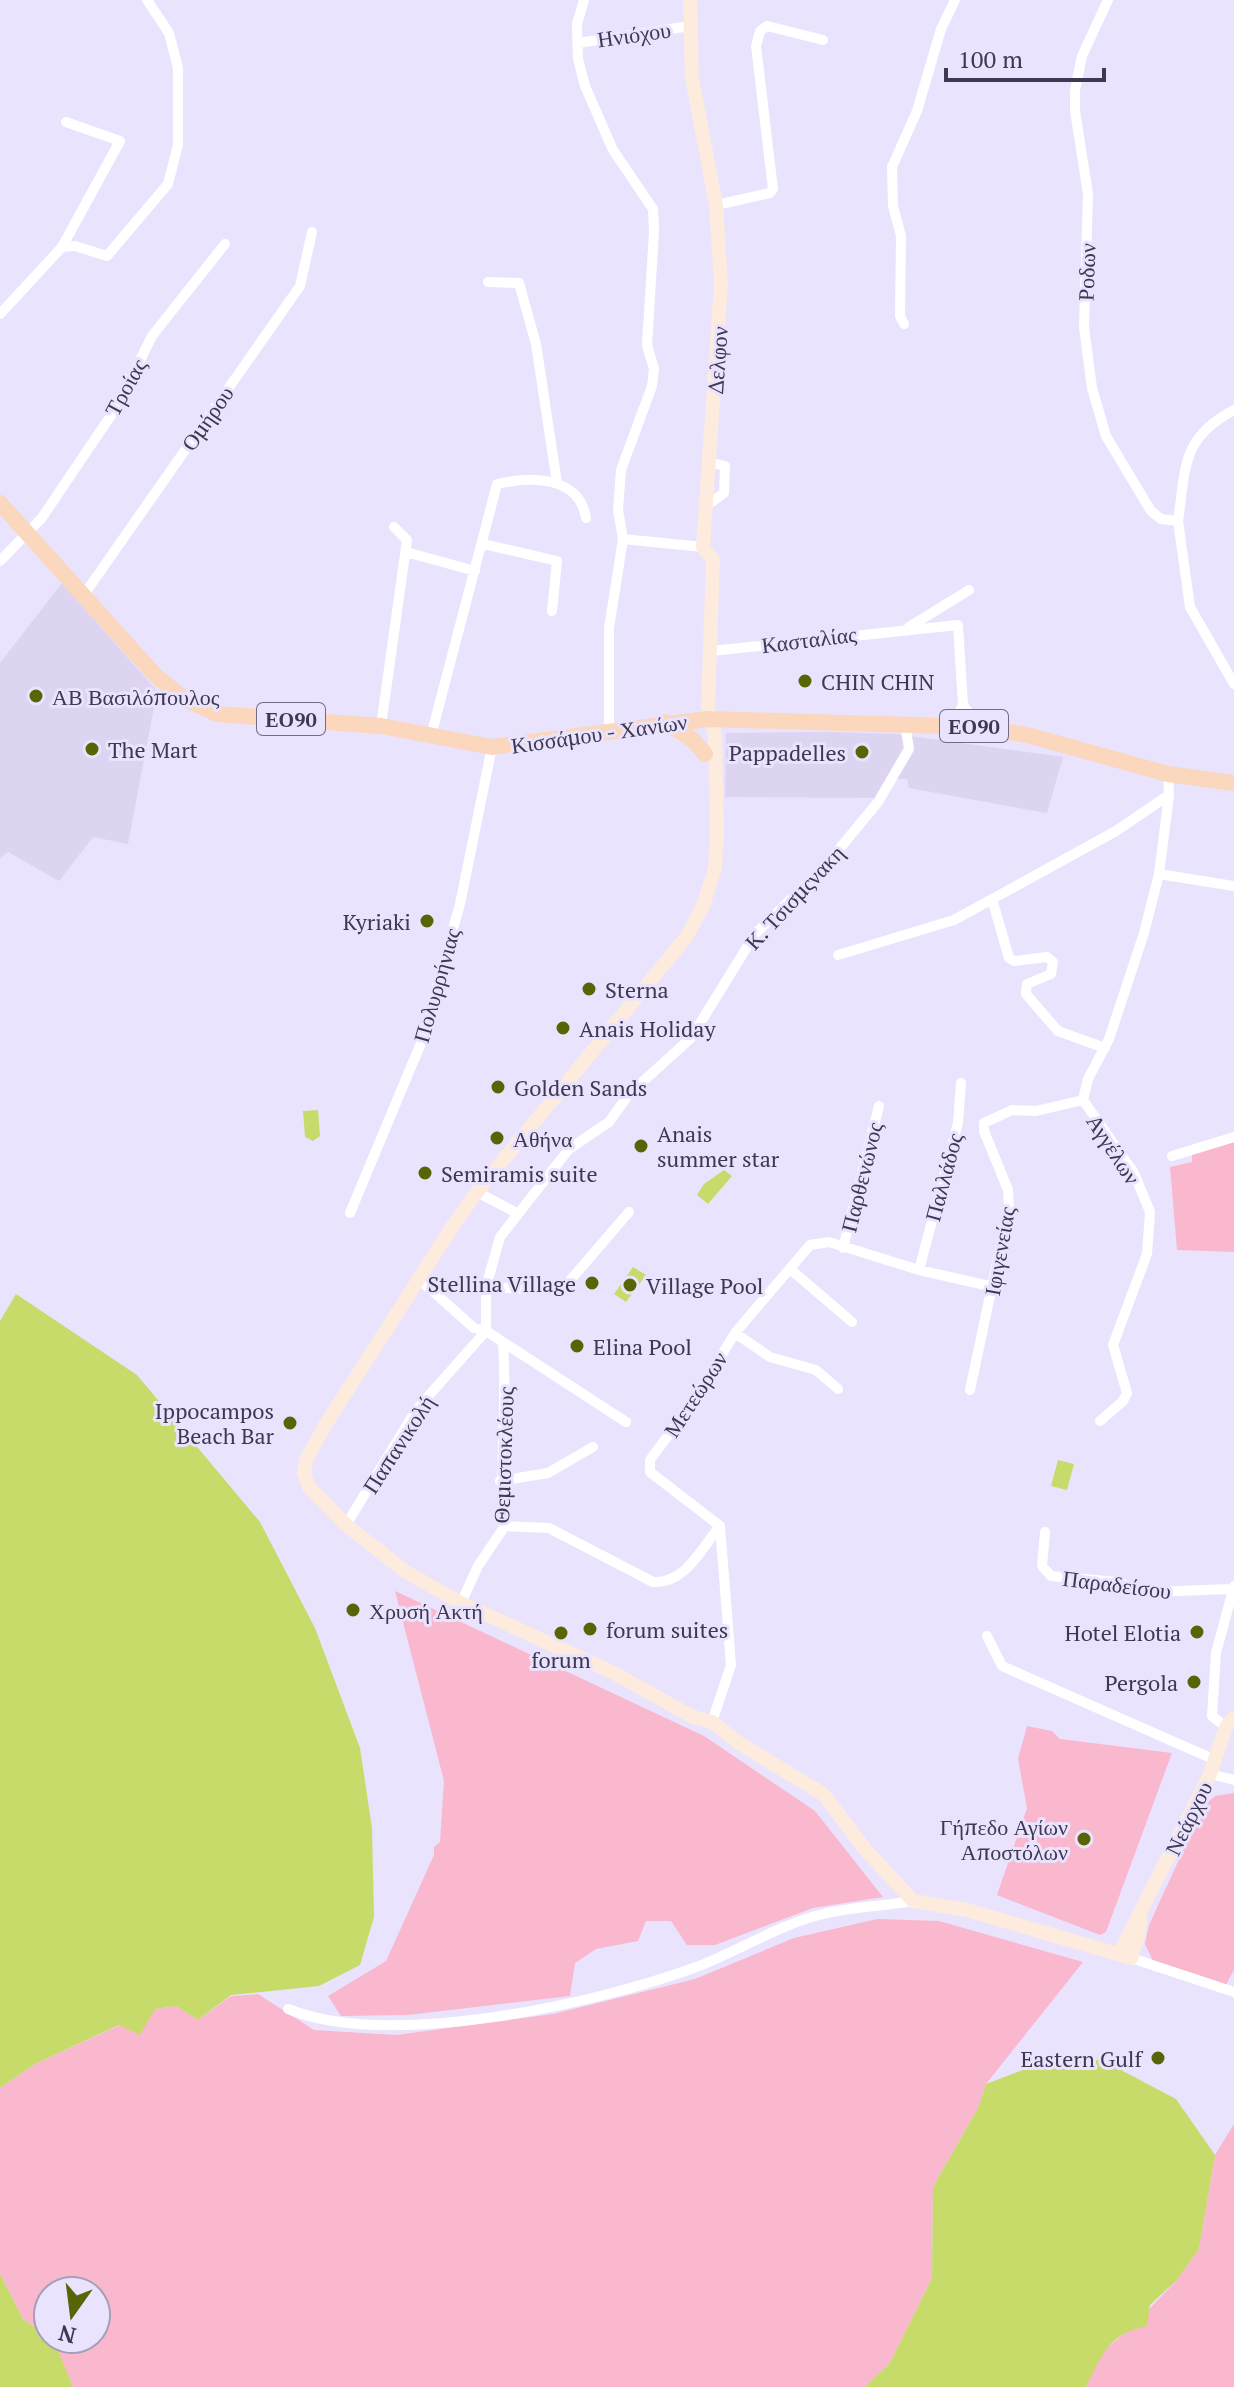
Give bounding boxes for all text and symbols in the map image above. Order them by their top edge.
street label: Ηνιόχου [595,14,673,54]
scale bar [946,32,1104,82]
text: 100 m [958,43,1023,75]
street label: Ροδων [1070,242,1102,302]
street label: Δελφον [700,325,734,395]
street label: Τροίας [97,353,153,421]
street label: Ομήρου [174,380,240,456]
street label: Κασταλίας [760,619,859,659]
place label: CHIN CHIN [821,667,934,696]
marker: CHIN CHIN [796,672,814,690]
place label: ΑΒ Βασιλόπουλος [52,682,220,711]
marker: ΑΒ Βασιλόπουλος [27,687,45,705]
road number: ΕΟ90 [257,703,325,735]
street label: Κισσάμου - Χανίων [509,706,689,760]
road number: ΕΟ90 [940,710,1008,742]
place label: The Mart [108,735,198,764]
place label: Pappadelles [729,738,846,767]
marker: The Mart [83,740,101,758]
marker: Pappadelles [853,743,871,761]
street label: Κ. Τσισμςνακη [738,838,850,956]
place label: Kyriaki [343,907,411,936]
marker: Kyriaki [418,912,436,930]
street label: Πολυρρήνιας [406,924,466,1046]
place label: Sterna [605,975,669,1004]
marker: Sterna [580,980,598,998]
place label: Anais Holiday [579,1014,716,1043]
marker: Anais Holiday [554,1019,572,1037]
place label: Golden Sands [514,1073,647,1102]
marker: Golden Sands [489,1078,507,1096]
street label: Αγγέλων [1081,1108,1147,1190]
place label: Anais summer star [657,1119,780,1173]
street label: Παρθενώνος [833,1119,889,1235]
place label: Αθήνα [513,1124,573,1153]
marker: Αθήνα [488,1129,506,1147]
street label: Παλλάδος [917,1129,969,1224]
marker: Anais summer star [632,1137,650,1155]
place label: Semiramis suite [441,1159,598,1188]
marker: Semiramis suite [416,1164,434,1182]
street label: Ιφιγενείας [977,1204,1021,1298]
place label: Stellina Village [428,1269,576,1298]
place label: Village Pool [646,1271,763,1300]
marker: Stellina Village [583,1274,601,1292]
marker: Village Pool [621,1276,639,1294]
place label: Elina Pool [593,1332,692,1361]
marker: Elina Pool [568,1337,586,1355]
street label: Μετεώρων [656,1345,734,1442]
street label: Θεμιστοκλέους [486,1386,520,1524]
street label: Παπανικολή [355,1389,441,1499]
place label: Ippocampos Beach Bar [155,1396,275,1450]
marker: Ippocampos Beach Bar [281,1414,299,1432]
street label: Παραδείσου [1061,1563,1173,1605]
place label: Χρυσή Ακτή [369,1596,483,1625]
marker: Χρυσή Ακτή [344,1601,362,1619]
place label: forum suites [606,1615,728,1644]
place label: Hotel Elotia [1065,1618,1181,1647]
marker: forum suites [581,1620,599,1638]
marker: Hotel Elotia [1188,1623,1206,1641]
marker: forum [552,1624,570,1642]
place label: forum [531,1645,591,1674]
place label: Pergola [1105,1668,1178,1697]
marker: Pergola [1185,1673,1203,1691]
street label: Νεάρχου [1158,1776,1218,1860]
place label: Γήπεδο Αγίων Αποστόλων [940,1812,1068,1866]
marker: Γήπεδο Αγίων Αποστόλων [1075,1830,1093,1848]
place label: Eastern Gulf [1021,2044,1143,2073]
marker: Eastern Gulf [1149,2049,1167,2067]
north arrow [32,2275,112,2355]
text: N [55,2319,79,2351]

